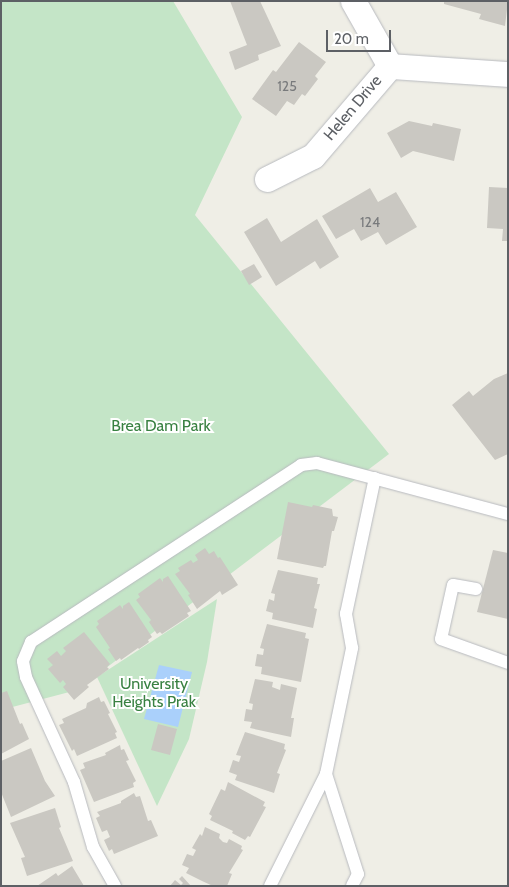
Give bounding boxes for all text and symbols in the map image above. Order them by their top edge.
scale bar [329,20,394,52]
text: 20 m [334,30,369,48]
street label: Helen Drive [320,71,386,145]
house number: 125 [277,78,297,94]
house number: 124 [360,214,380,230]
park label: Brea Dam Park [111,416,211,436]
park label: University Heights Prak [112,674,196,712]

